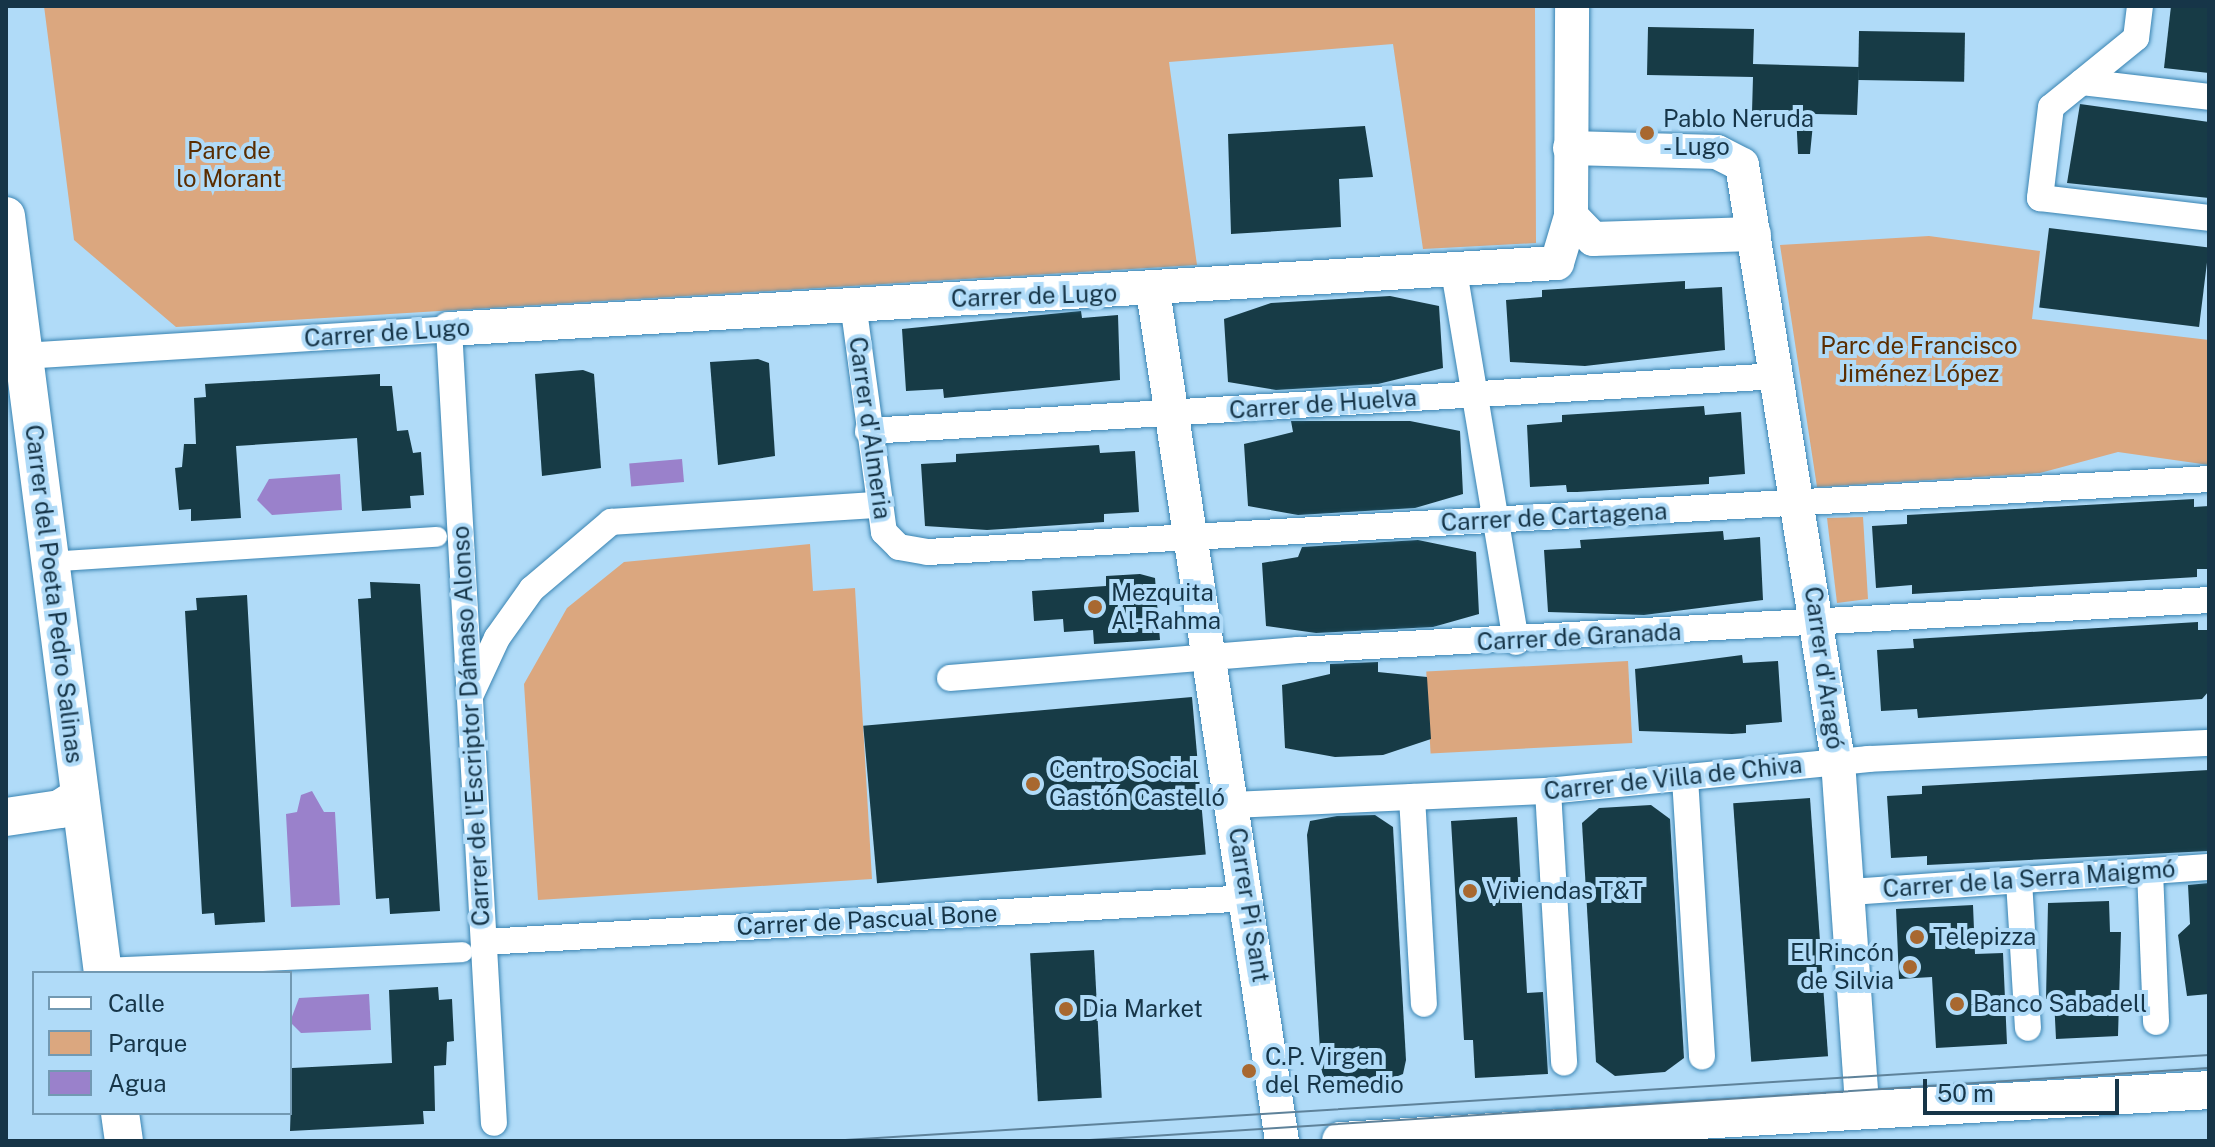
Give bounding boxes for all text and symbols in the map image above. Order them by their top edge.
place label: Pablo Neruda - Lugo [1663,105,1814,161]
marker: Pablo Neruda - Lugo [1638,124,1656,142]
park label: Parc de lo Morant [176,137,282,193]
street label: Carrer de Lugo [950,279,1118,313]
street label: Carrer de Lugo [303,313,471,353]
park label: Parc de Francisco Jiménez López [1820,332,2018,388]
street label: Carrer d'Almeria [843,335,897,521]
street label: Carrer de Huelva [1228,383,1418,425]
street label: Carrer del Poeta Pedro Salinas [19,423,89,765]
street label: Carrer de Cartagena [1440,497,1668,537]
street label: Carrer de l'Escriptor Dámaso Alonso [446,525,496,927]
place label: Mezquita Al-Rahma [1111,579,1221,635]
street label: Carrer d'Aragó [1798,585,1850,751]
marker: Mezquita Al-Rahma [1086,598,1104,616]
street label: Carrer de Granada [1476,617,1682,657]
street label: Carrer de Villa de Chiva [1542,750,1804,806]
place label: Centro Social Gastón Castelló [1049,756,1225,812]
marker: Centro Social Gastón Castelló [1024,775,1042,793]
street label: Carrer Pi Sant [1223,826,1275,984]
street label: Carrer de la Serra Maigmó [1881,854,2177,904]
place label: Viviendas T&T [1486,877,1643,905]
marker: Viviendas T&T [1461,882,1479,900]
street label: Carrer de Pascual Bone [736,899,998,941]
place label: Telepizza [1933,923,2036,951]
marker: Telepizza [1908,928,1926,946]
place label: El Rincón de Silvia [1790,939,1894,995]
marker: El Rincón de Silvia [1901,958,1919,976]
legend [32,971,292,1115]
text: Calle [108,989,165,1017]
place label: Banco Sabadell [1973,990,2147,1018]
place label: Dia Market [1082,995,1203,1023]
marker: Banco Sabadell [1948,995,1966,1013]
marker: Dia Market [1057,1000,1075,1018]
text: Parque [108,1029,187,1057]
place label: C.P. Virgen del Remedio [1265,1043,1404,1099]
marker: C.P. Virgen del Remedio [1240,1062,1258,1080]
scale bar [1927,1063,2123,1113]
text: Agua [108,1069,166,1097]
text: 50 m [1937,1079,1994,1107]

